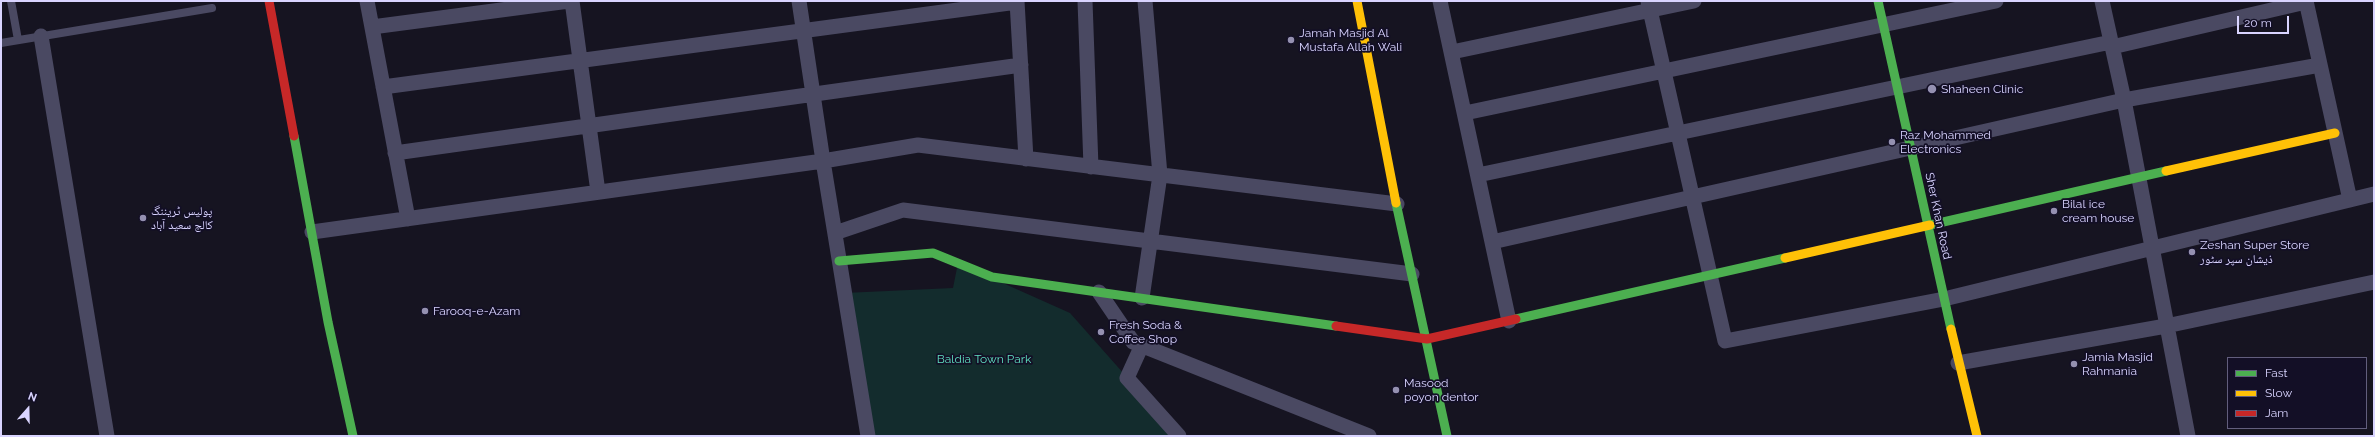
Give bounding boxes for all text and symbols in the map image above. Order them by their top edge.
scale bar [2239,8,2291,34]
text: 20 m [2244,16,2272,30]
place label: Jamah Masjid Al Mustafa Allah Wali [1299,26,1402,54]
marker: Jamah Masjid Al Mustafa Allah Wali [1286,35,1296,45]
place label: Shaheen Clinic [1941,82,2023,96]
marker: Shaheen Clinic [1926,83,1938,95]
place label: Raz Mohammed Electronics [1900,128,1991,156]
marker: Raz Mohammed Electronics [1887,137,1897,147]
street label: Sher Khan Road [1922,171,1954,261]
place label: Bilal ice cream house [2062,197,2134,225]
place label: پولیس ٹریننگ کالج سعید آباد [151,204,213,232]
marker: Bilal ice cream house [2049,206,2059,216]
marker: پولیس ٹریننگ کالج سعید آباد [138,213,148,223]
place label: Zeshan Super Store ذیشان سپر سٹور [2200,238,2309,266]
marker: Zeshan Super Store ذیشان سپر سٹور [2187,247,2197,257]
place label: Farooq-e-Azam [433,304,520,318]
marker: Farooq-e-Azam [420,306,430,316]
place label: Fresh Soda & Coffee Shop [1109,318,1182,346]
marker: Fresh Soda & Coffee Shop [1096,327,1106,337]
place label: Jamia Masjid Rahmania [2082,350,2153,378]
park label: Baldia Town Park [937,352,1031,366]
legend [2227,357,2367,429]
marker: Jamia Masjid Rahmania [2069,359,2079,369]
text: Fast [2265,366,2288,380]
place label: Masood poyon dentor [1404,376,1479,404]
marker: Masood poyon dentor [1391,385,1401,395]
text: Slow [2265,386,2292,400]
north arrow [8,389,48,429]
text: N [26,390,38,405]
text: Jam [2265,406,2288,420]

